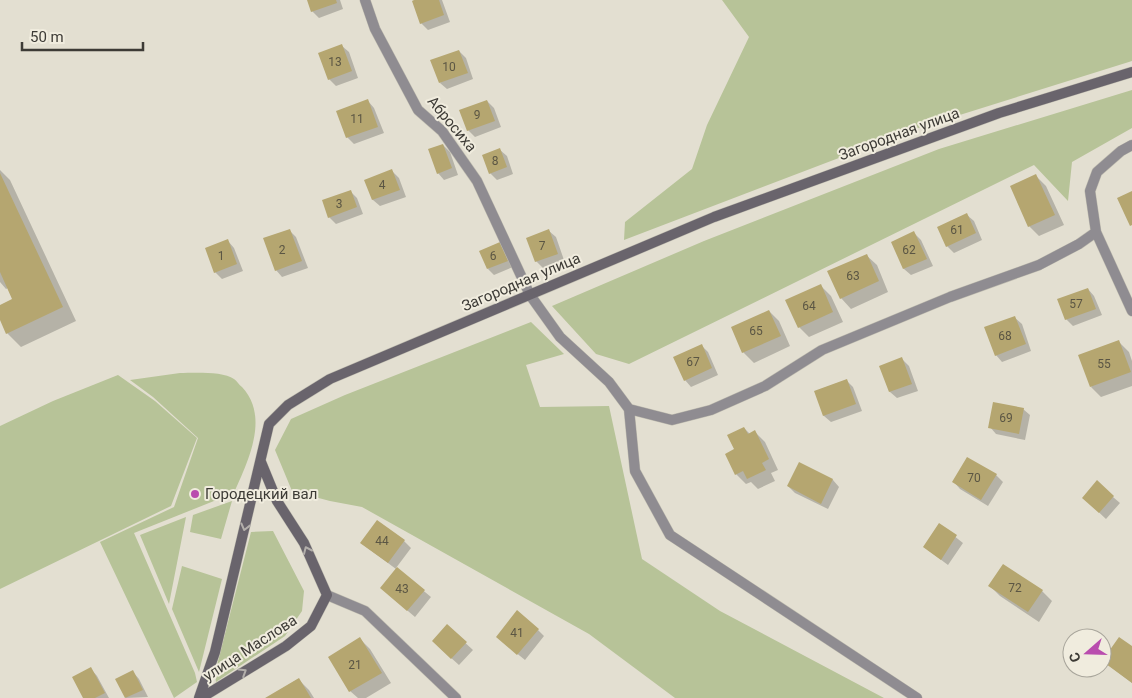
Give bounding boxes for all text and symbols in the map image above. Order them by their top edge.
scale bar [22,20,144,52]
text: 50 m [30,28,64,46]
house number: 13 [328,55,342,69]
house number: 10 [442,60,456,74]
street label: Абросиха [424,93,480,155]
street label: Загородная улица [836,104,962,164]
house number: 9 [474,108,480,122]
house number: 11 [350,112,364,126]
house number: 8 [492,154,499,168]
house number: 4 [379,178,386,192]
house number: 3 [336,197,342,211]
house number: 61 [950,223,964,237]
house number: 7 [539,239,546,253]
house number: 2 [279,243,286,257]
house number: 62 [902,243,916,257]
house number: 1 [218,249,224,263]
street label: Загородная улица [459,249,583,315]
house number: 6 [490,249,497,263]
house number: 63 [846,269,860,283]
house number: 57 [1069,297,1083,311]
house number: 64 [802,299,816,313]
house number: 65 [749,324,763,338]
house number: 68 [998,329,1012,343]
house number: 67 [686,355,700,369]
house number: 55 [1097,357,1111,371]
house number: 69 [999,411,1013,425]
house number: 70 [967,471,981,485]
place label: Городецкий вал [205,485,317,503]
marker: Городецкий вал [189,488,201,500]
one-way arrow [241,522,251,530]
house number: 44 [375,534,389,548]
one-way arrow [303,546,314,555]
house number: 72 [1008,581,1022,595]
house number: 43 [395,582,409,596]
street label: улица Маслова [200,611,300,685]
house number: 41 [510,626,524,640]
north arrow [1062,628,1112,678]
text: С [1066,650,1084,664]
house number: 21 [348,658,362,672]
one-way arrow [238,669,247,679]

